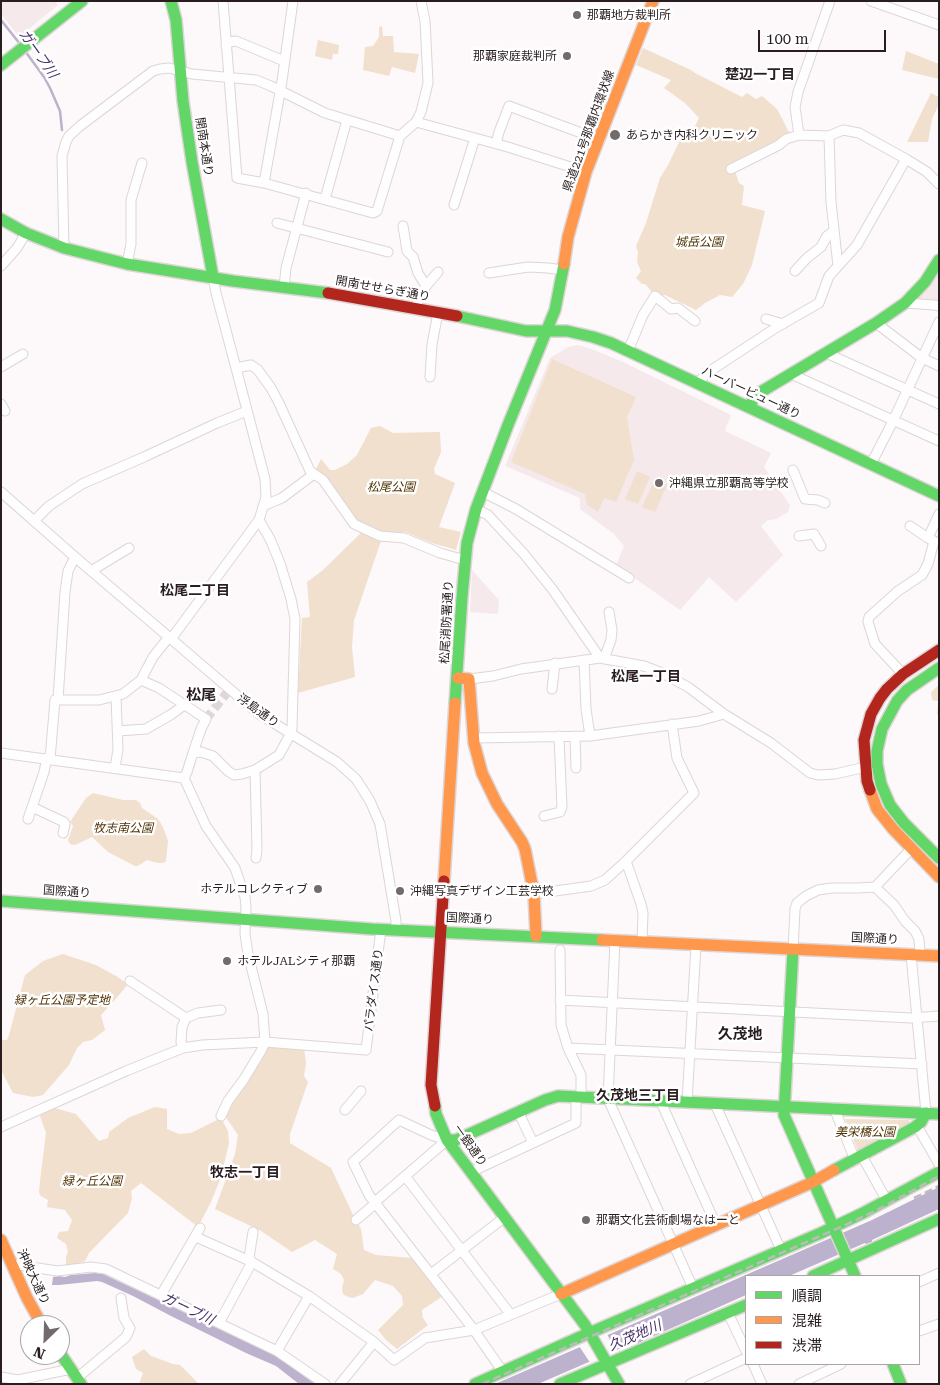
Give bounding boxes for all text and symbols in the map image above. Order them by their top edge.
place label: 那覇地方裁判所 [587,8,671,22]
marker: 那覇地方裁判所 [571,9,583,21]
scale bar [760,20,888,52]
water label: ガーブ川 [15,26,61,82]
text: 100 m [766,30,809,48]
place label: 那覇家庭裁判所 [473,49,557,63]
marker: 那覇家庭裁判所 [561,50,573,62]
district label: 楚辺一丁目 [725,67,795,83]
street label: 県道221号那覇内環状線 [560,68,618,194]
street label: 開南本通り [192,116,216,178]
marker: あらかき内科クリニック [608,128,622,142]
place label: あらかき内科クリニック [626,128,758,142]
park label: 城岳公園 [675,235,723,249]
street label: 開南せせらぎ通り [334,274,432,304]
street label: ハーバービュー通り [699,364,803,422]
place label: 沖縄県立那覇高等学校 [669,476,789,490]
marker: 沖縄県立那覇高等学校 [653,477,665,489]
park label: 松尾公園 [367,480,415,494]
street label: 松尾消防署通り [438,580,456,664]
district label: 松尾二丁目 [160,583,230,599]
district label: 松尾一丁目 [611,669,681,685]
district label: 松尾 [186,687,216,705]
street label: 浮島通り [234,691,282,731]
park label: 牧志南公園 [93,821,153,835]
place label: ホテルコレクティブ [200,882,308,896]
street label: 国際通り [43,883,91,901]
marker: ホテルコレクティブ [312,883,324,895]
place label: 沖縄写真デザイン工芸学校 [410,884,554,898]
marker: 沖縄写真デザイン工芸学校 [394,885,406,897]
street label: 国際通り [446,911,494,927]
street label: 国際通り [851,931,899,947]
street label: パラダイス通り [362,947,386,1033]
place label: ホテルJALシティ那覇 [237,954,355,968]
marker: ホテルJALシティ那覇 [221,955,233,967]
park label: 緑ヶ丘公園予定地 [14,993,110,1007]
district label: 久茂地 [718,1026,762,1044]
district label: 久茂地三丁目 [596,1088,680,1104]
street label: 一銀通り [450,1122,490,1170]
park label: 美栄橋公園 [835,1125,895,1139]
district label: 牧志一丁目 [210,1165,280,1181]
park label: 緑ヶ丘公園 [62,1174,122,1188]
place label: 那覇文化芸術劇場なはーと [596,1213,740,1227]
marker: 那覇文化芸術劇場なはーと [580,1214,592,1226]
street label: 沖映大通り [14,1247,52,1307]
legend [745,1275,920,1365]
text: 順調 [792,1287,822,1305]
water label: ガーブ川 [159,1289,217,1329]
text: 混雑 [792,1312,822,1330]
north arrow [20,1315,70,1365]
water label: 久茂地川 [606,1317,664,1355]
text: 渋滞 [792,1337,822,1355]
text: N [31,1343,47,1362]

